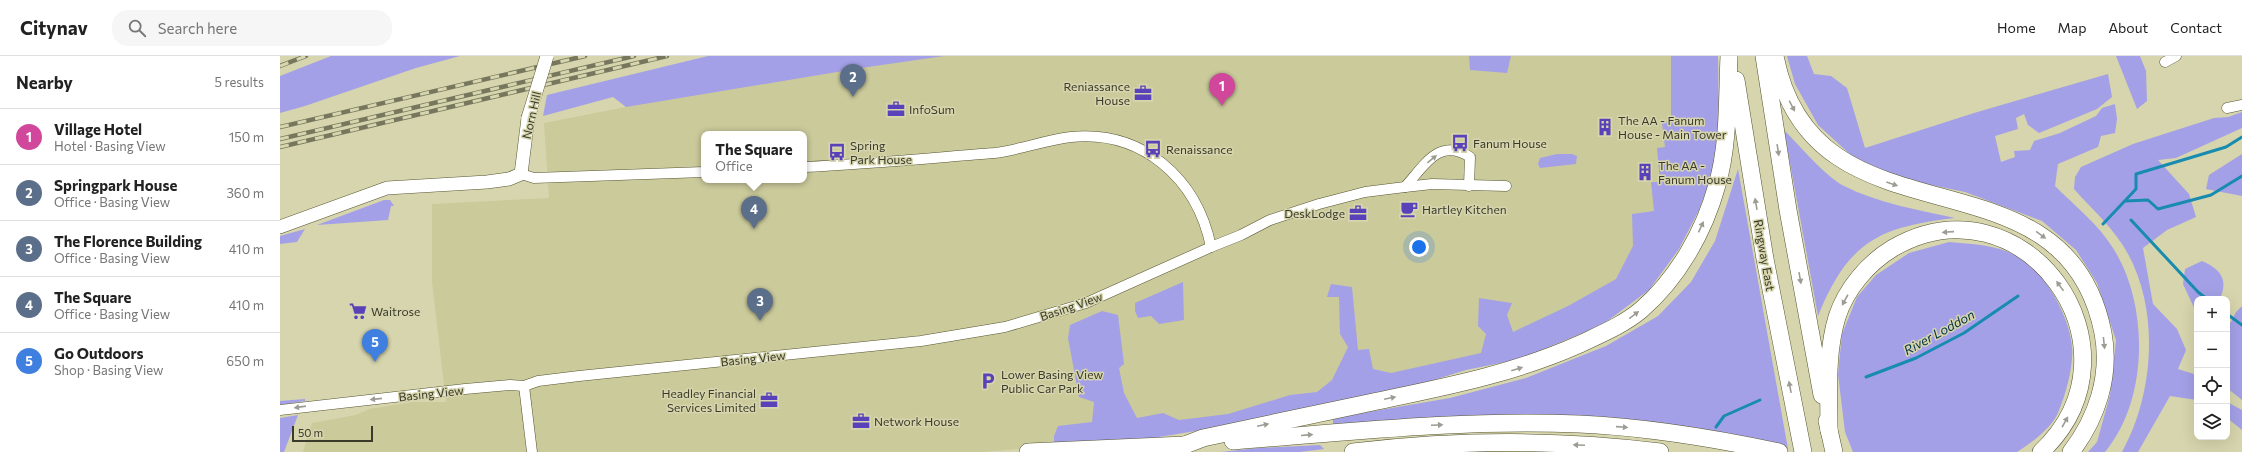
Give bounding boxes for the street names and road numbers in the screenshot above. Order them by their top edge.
street label: Norn Hill [519,90,543,140]
street label: Ringway East [1752,218,1778,292]
street label: Basing View [1038,289,1105,323]
street label: Basing View [720,348,787,368]
street label: Basing View [398,383,465,403]

